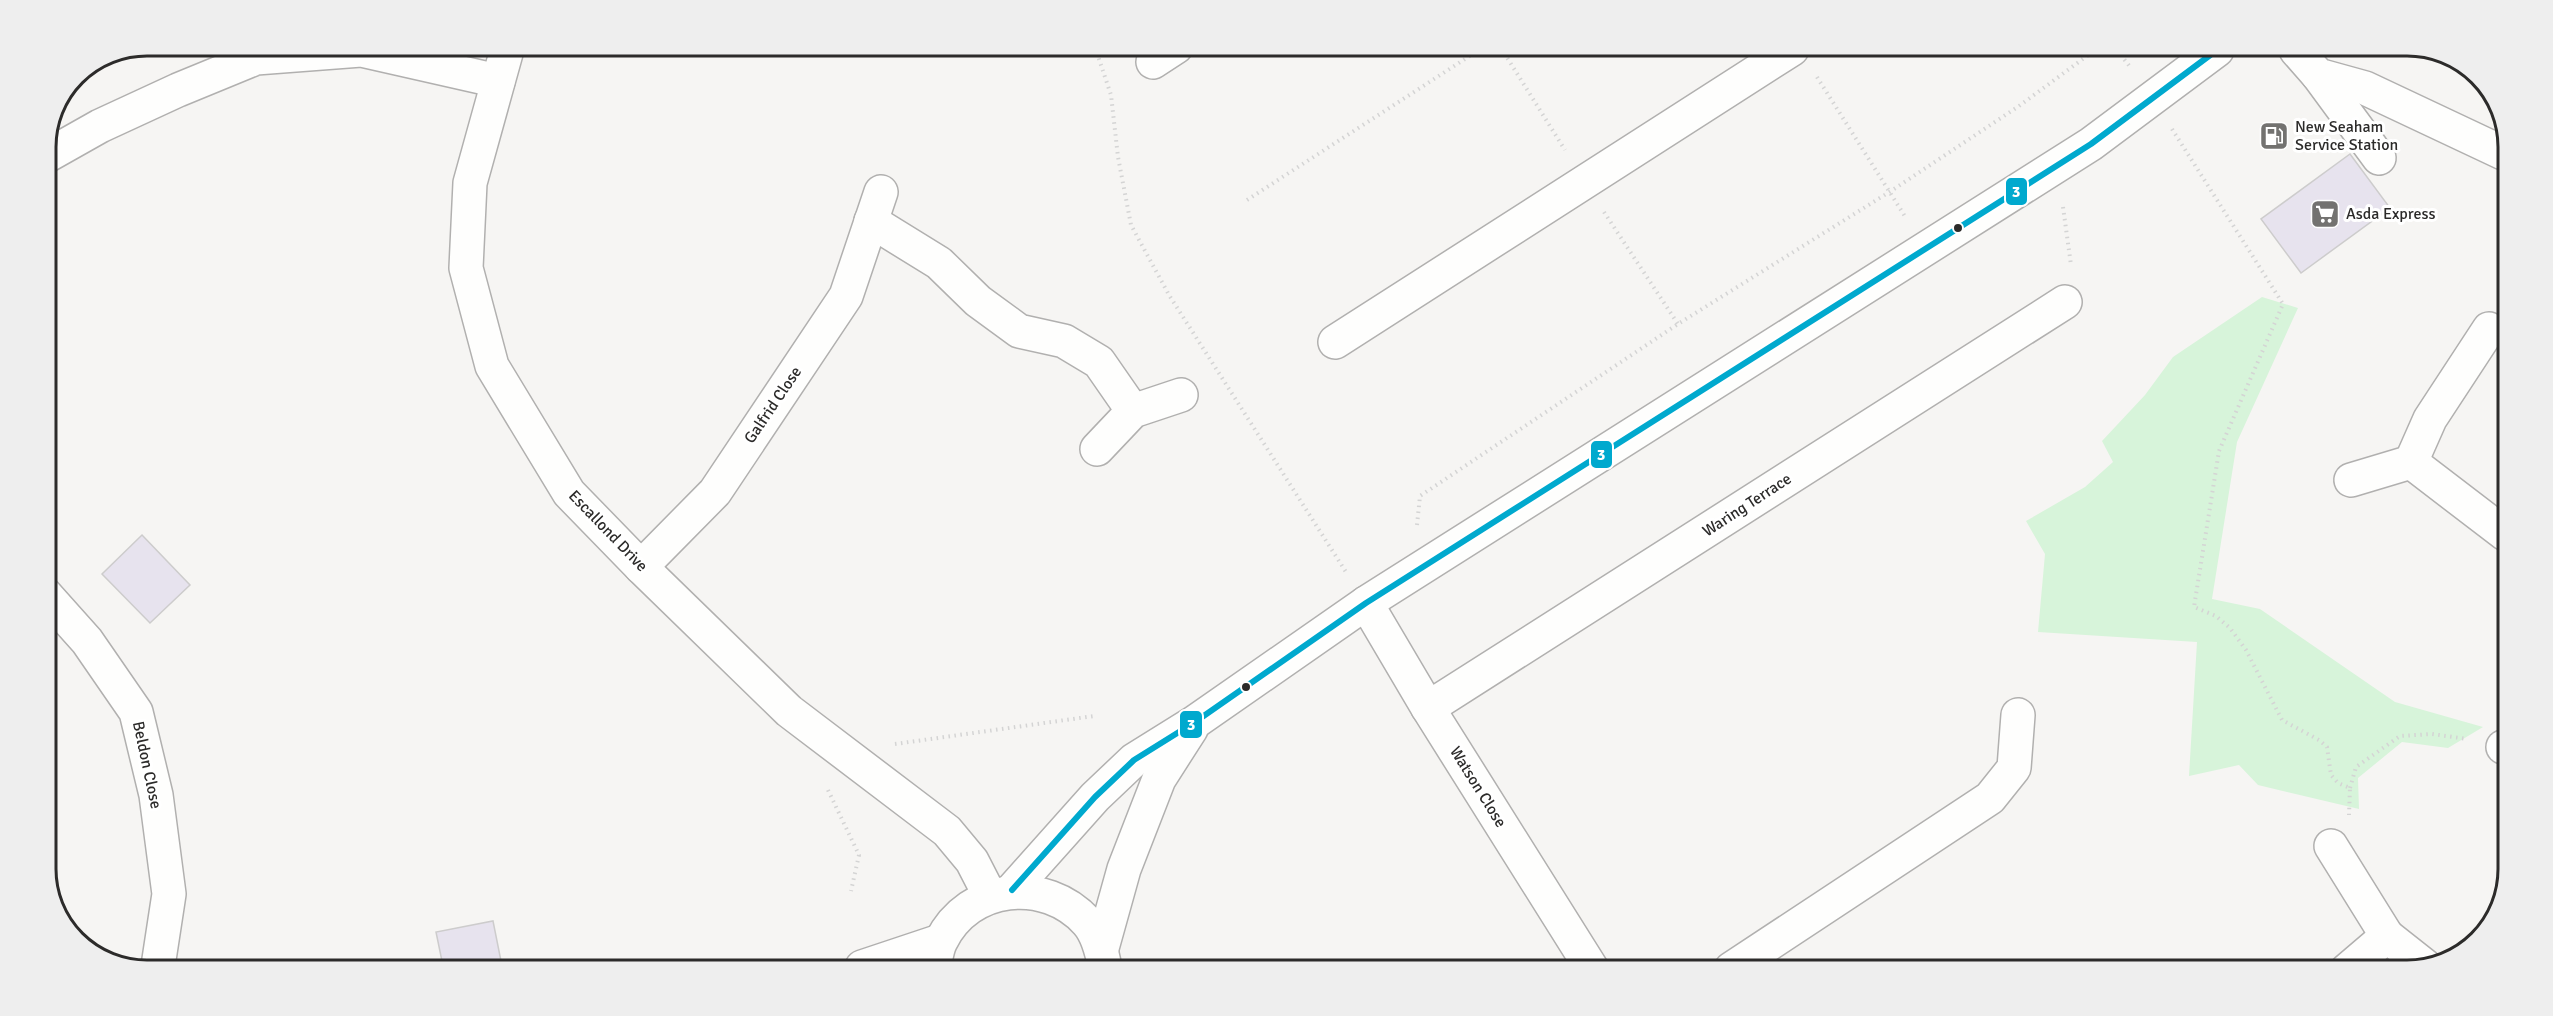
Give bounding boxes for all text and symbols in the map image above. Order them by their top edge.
place label: New Seaham Service Station [2295,117,2398,155]
fuel station icon: New Seaham Service Station [2258,120,2290,152]
line badge: 3 [2005,177,2028,206]
text: 3 [2012,182,2020,202]
supermarket icon: Asda Express [2309,198,2341,230]
place label: Asda Express [2346,204,2435,224]
unlabelled marker [1952,222,1964,234]
street label: Galfrid Close [740,363,806,447]
line badge: 3 [1590,440,1613,469]
text: 3 [1597,445,1605,465]
street label: Waring Terrace [1699,469,1795,541]
street label: Escallond Drive [564,486,652,576]
unlabelled marker [1240,681,1252,693]
line badge: 3 [1179,710,1203,739]
text: 3 [1187,715,1195,735]
street label: Beldon Close [128,719,166,811]
street label: Watson Close [1445,743,1511,831]

